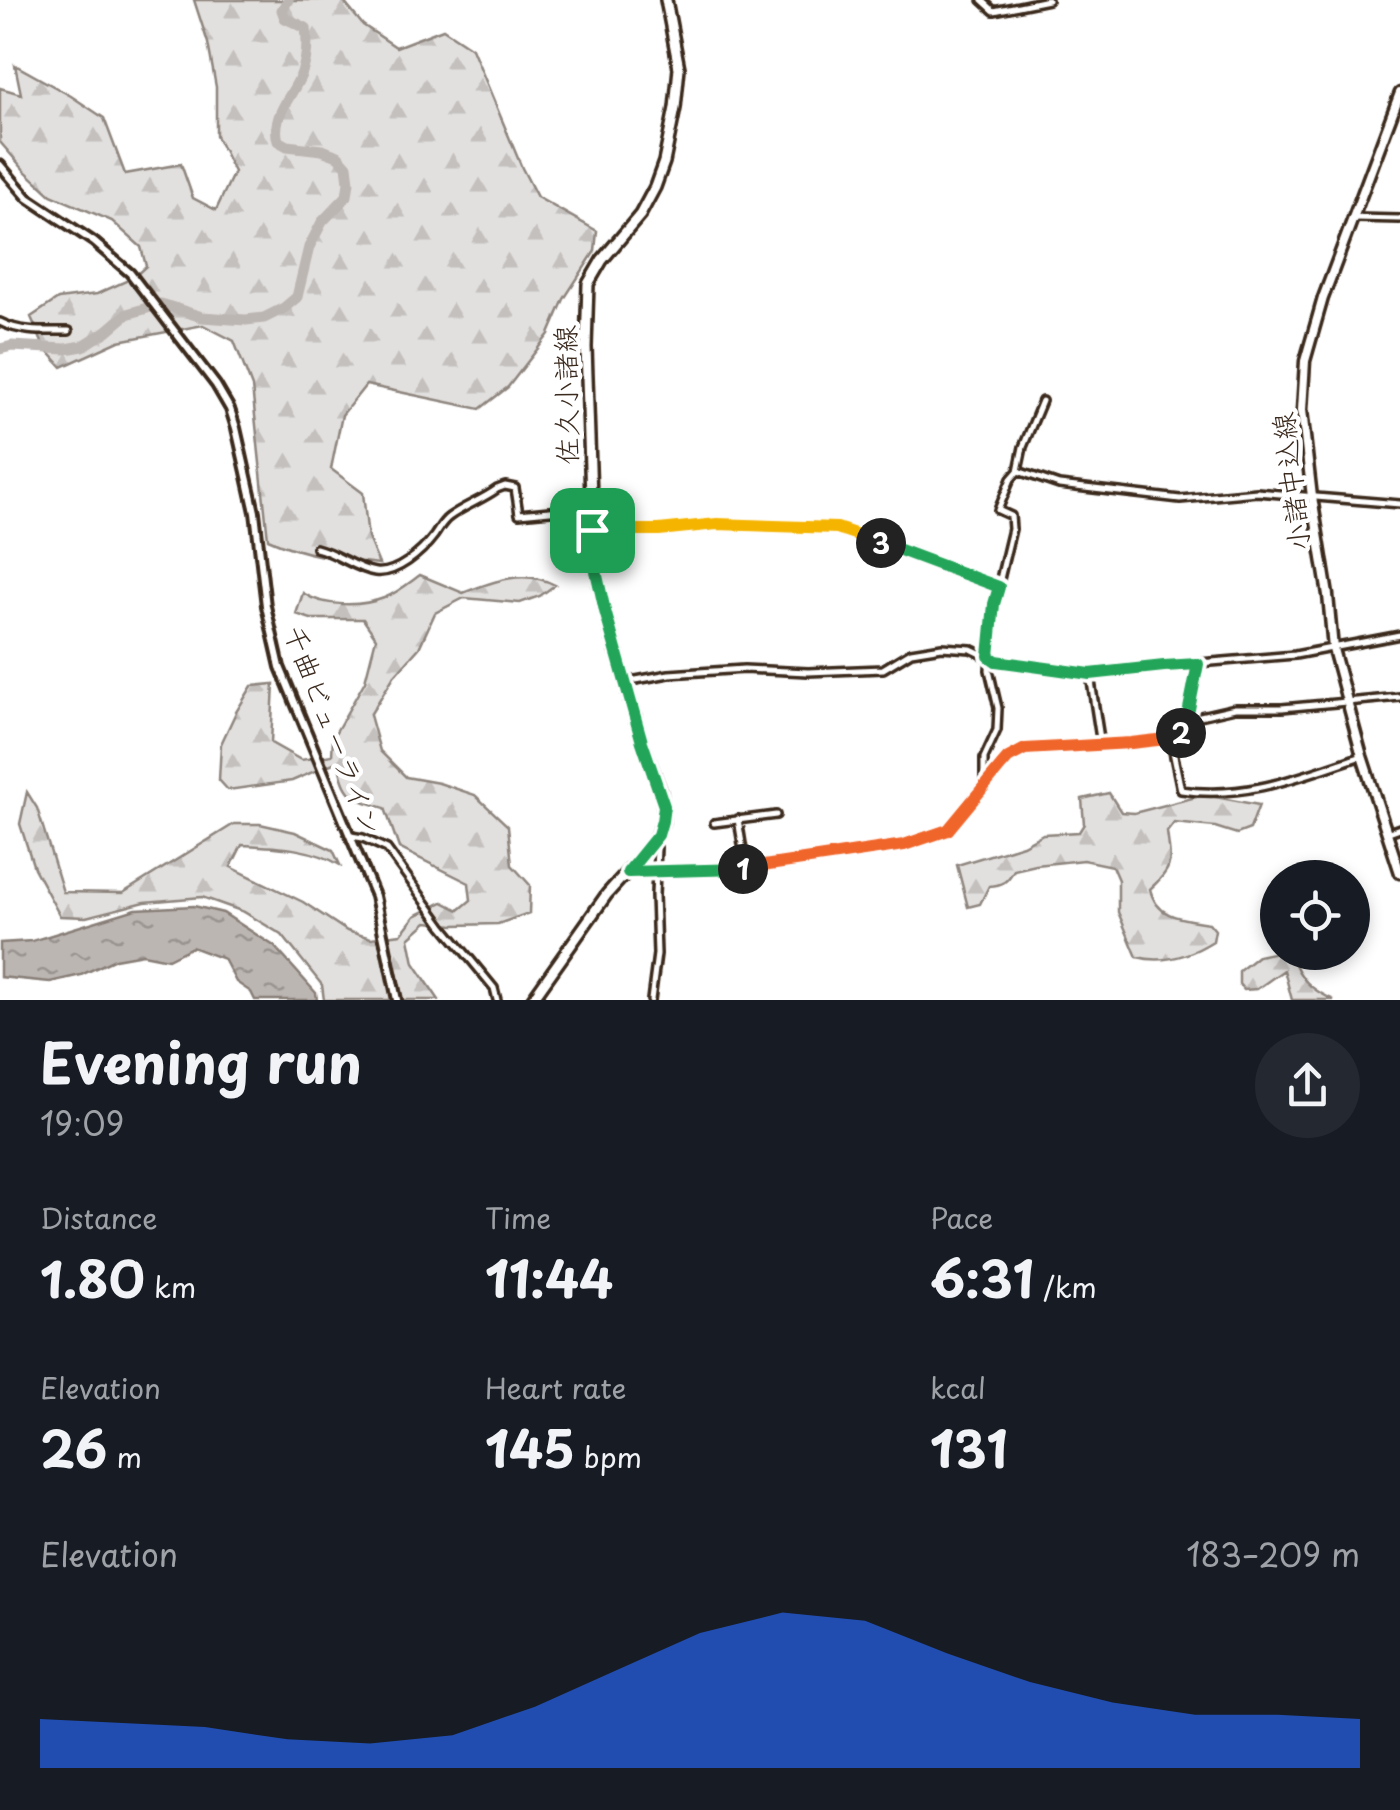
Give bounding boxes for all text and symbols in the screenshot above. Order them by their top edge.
street label: 佐久小諸線 [542,325,588,465]
street label: 小諸中込線 [1260,410,1320,554]
pin [550,488,635,573]
icon: arrive [565,503,620,558]
pin: 3 [856,518,906,568]
text: 3 [872,521,890,564]
street label: 千曲ビューライン [274,618,394,842]
pin: 2 [1156,708,1206,758]
text: 2 [1171,711,1191,754]
pin: 1 [718,844,768,894]
text: 1 [736,847,750,890]
map controls [1260,860,1370,970]
button: locate [1260,860,1370,970]
text: Evening run [40,1020,362,1103]
button: share [1255,1033,1360,1138]
text: 19:09 [40,1099,124,1147]
text: Distance [40,1196,158,1239]
text: Time [485,1196,551,1239]
text: Pace [930,1196,993,1239]
text: 1.80 [40,1239,145,1315]
text: 11:44 [485,1239,613,1315]
text: 6:31 [930,1239,1034,1315]
text: km [145,1265,196,1308]
text: /km [1034,1265,1097,1308]
text: Elevation [40,1366,161,1409]
text: Heart rate [485,1366,626,1409]
text: kcal [930,1366,986,1409]
text: 26 [40,1409,107,1485]
text: 145 [485,1409,575,1485]
text: 131 [930,1409,1008,1485]
text: m [107,1435,142,1478]
text: bpm [575,1435,642,1478]
text: Elevation [40,1530,178,1578]
text: 183–209 m [1186,1530,1360,1578]

